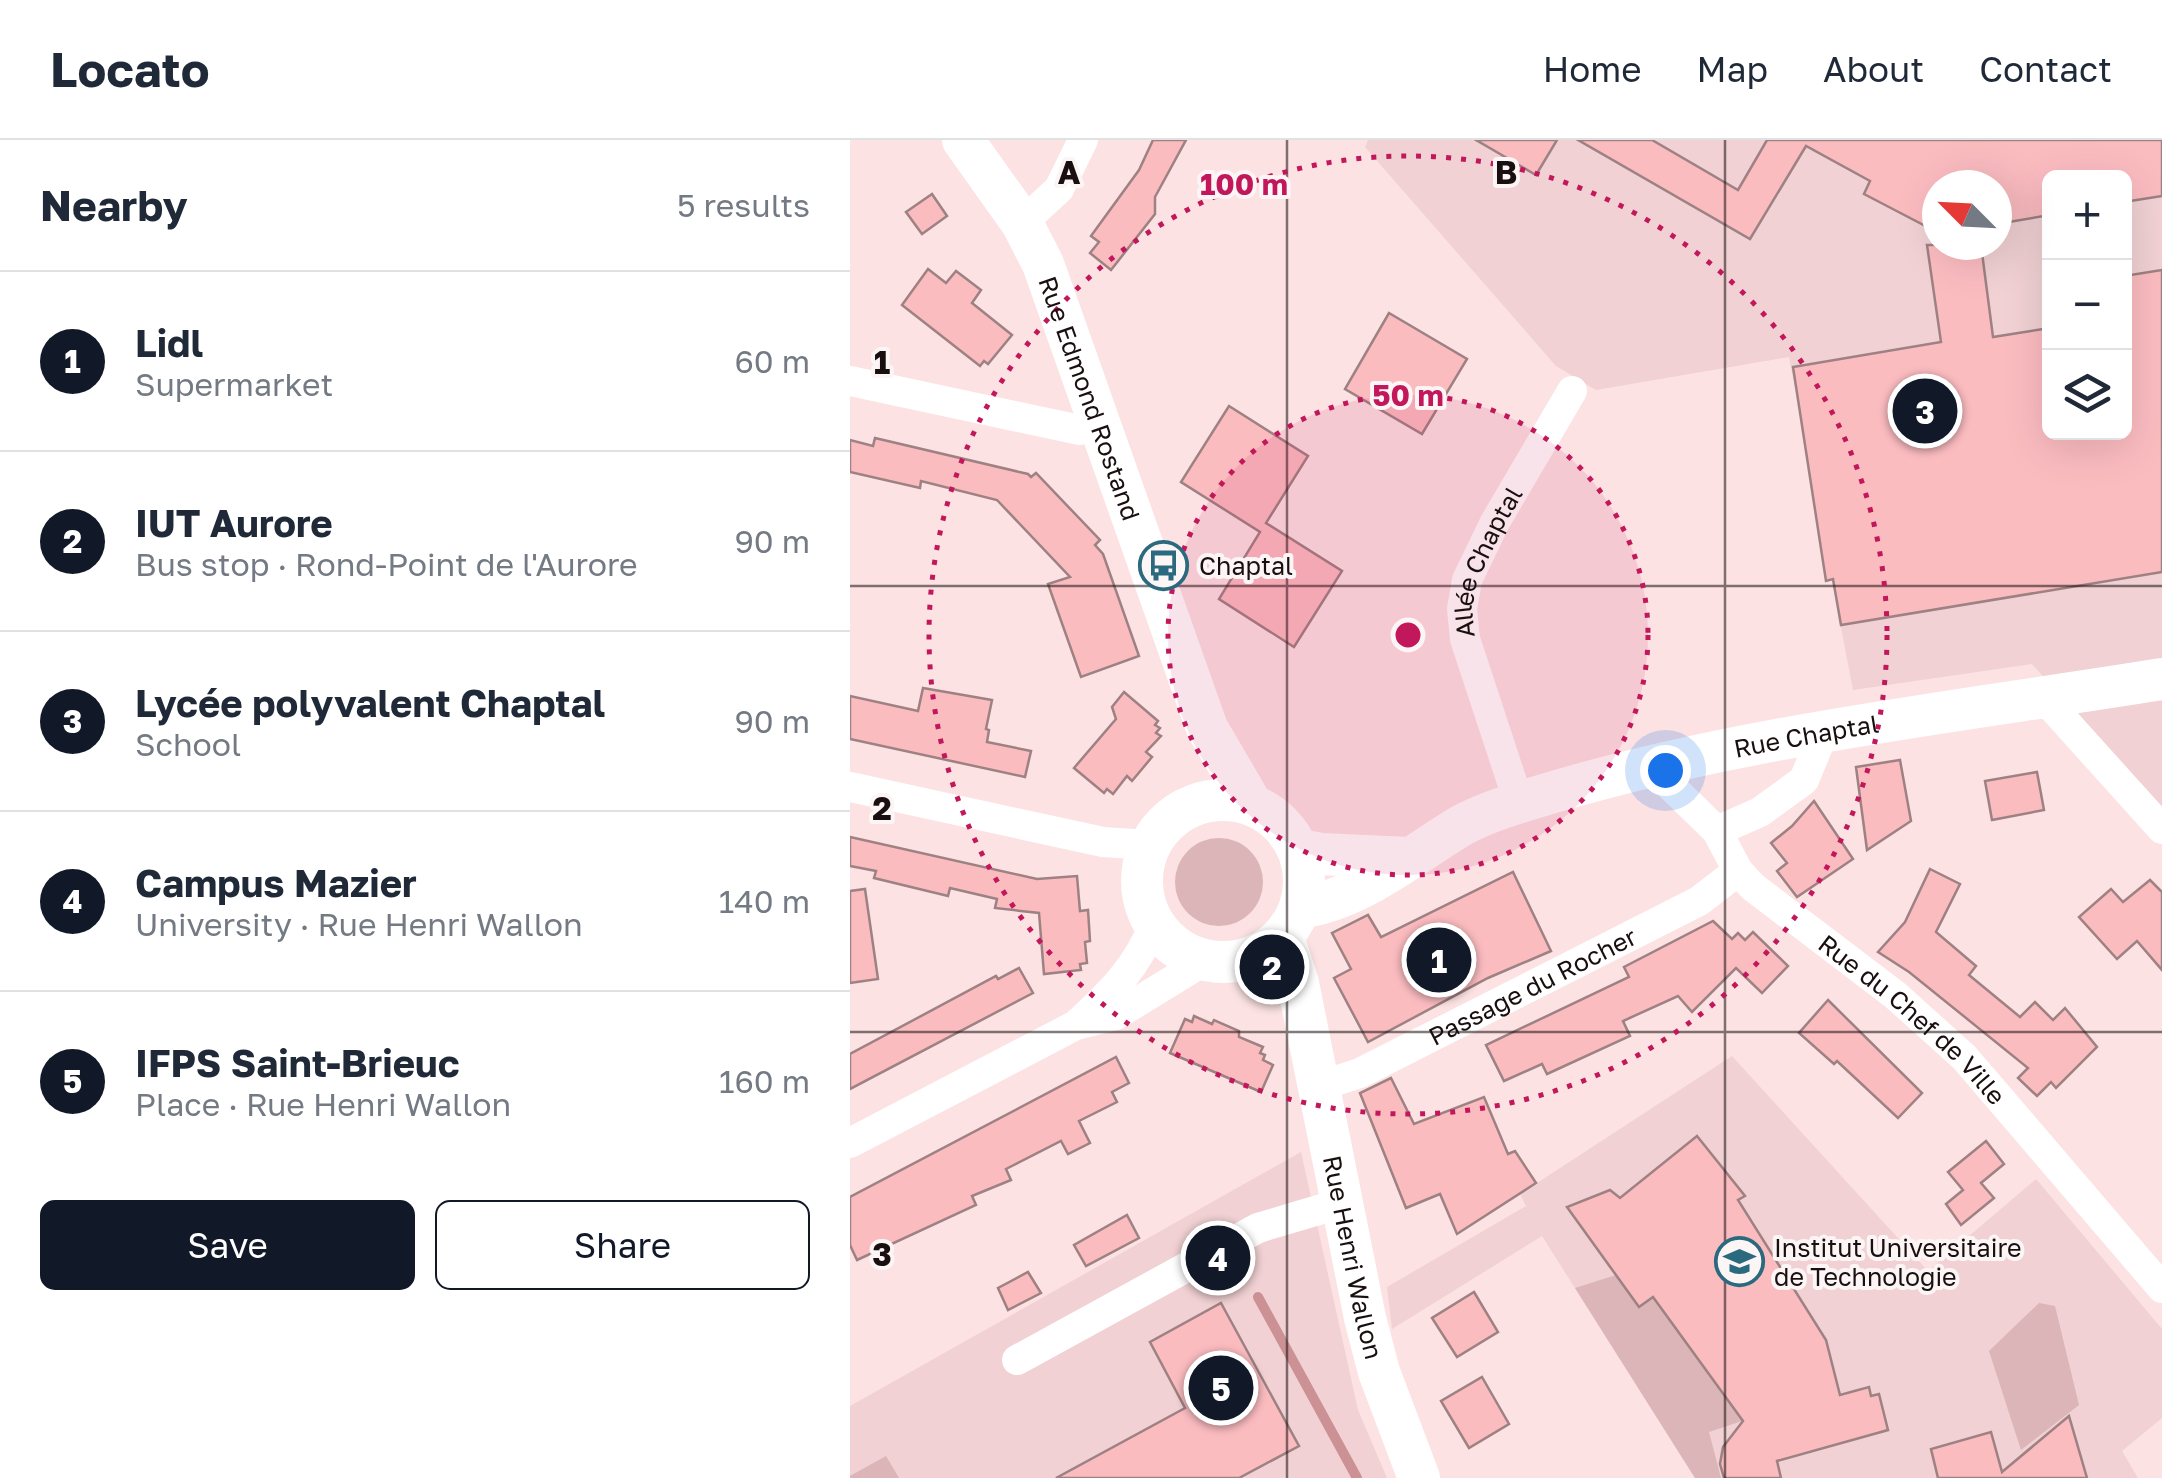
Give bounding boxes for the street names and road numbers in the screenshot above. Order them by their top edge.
street label: Rue Edmond Rostand [1033,272,1148,524]
street label: Allée Chaptal [1446,480,1528,639]
street label: Rue Chaptal [1731,707,1881,763]
street label: Passage du Rocher [1423,920,1641,1051]
street label: Rue du Chef de Ville [1813,927,2013,1110]
street label: Rue Henri Wallon [1317,1152,1390,1362]

